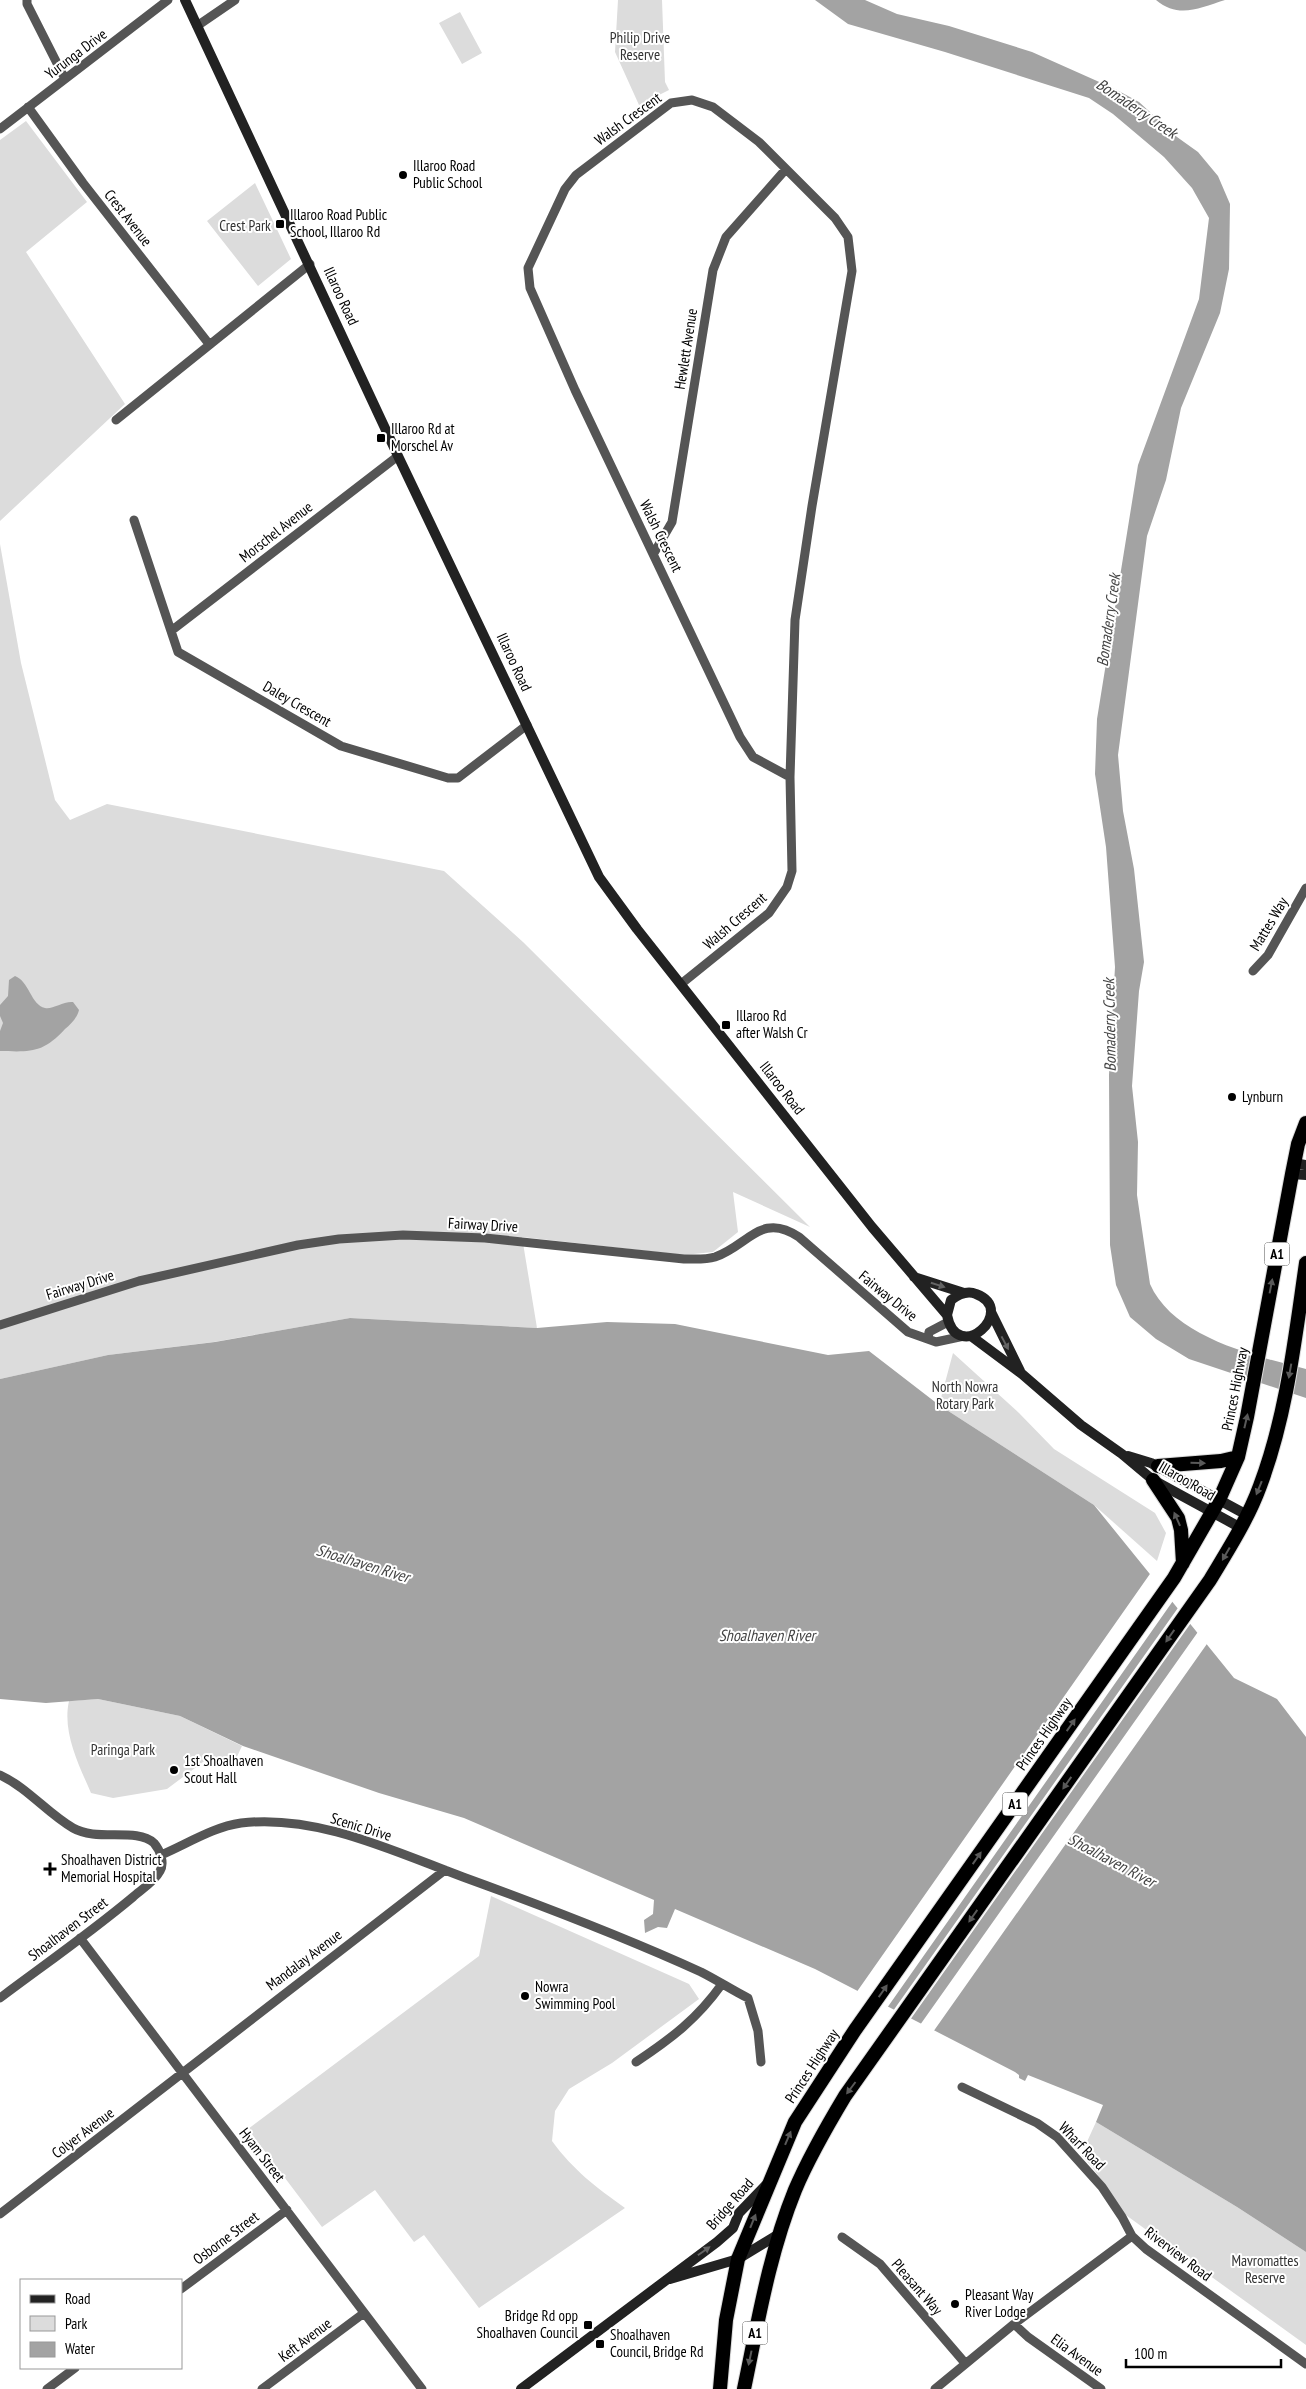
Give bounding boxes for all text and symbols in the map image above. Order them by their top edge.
street label: Yurunga Drive [41,24,110,83]
park label: Philip Drive Reserve [610,28,670,64]
water label: Bomaderry Creek [1093,74,1183,143]
street label: Walsh Crescent [591,88,665,149]
place label: Illaroo Road Public School [413,156,483,192]
marker: Illaroo Road Public School [397,169,409,181]
street label: Crest Avenue [100,185,156,250]
place label: Illaroo Road Public School, Illaroo Rd [290,205,388,241]
park label: Crest Park [219,216,271,235]
marker: Illaroo Road Public School, Illaroo Rd [274,218,286,230]
street label: Illaroo Road [320,264,363,328]
street label: Hewlett Avenue [670,307,701,391]
place label: Illaroo Rd at Morschel Av [391,419,455,455]
marker: Illaroo Rd at Morschel Av [375,432,387,444]
street label: Morschel Avenue [235,497,316,566]
street label: Walsh Crescent [636,497,687,575]
water label: Bomaderry Creek [1092,571,1125,668]
street label: Illaroo Road [493,630,536,694]
street label: Daley Crescent [260,676,335,731]
street label: Walsh Crescent [699,888,770,953]
street label: Mattes Way [1245,893,1292,954]
water label: Bomaderry Creek [1098,976,1120,1072]
place label: Illaroo Rd after Walsh Cr [736,1006,809,1042]
marker: Illaroo Rd after Walsh Cr [720,1019,732,1031]
street label: Illaroo Road [756,1057,809,1118]
place label: Lynburn [1242,1087,1283,1106]
marker: Lynburn [1226,1091,1238,1103]
street label: Fairway Drive [448,1213,519,1236]
road number: A1 [1264,1242,1290,1266]
street label: Fairway Drive [44,1265,116,1304]
street label: Fairway Drive [855,1266,922,1325]
one-way arrow [1267,1278,1275,1294]
one-way arrow [931,1281,946,1289]
one-way arrow [1001,1336,1010,1350]
street label: Princes Highway [1217,1345,1252,1432]
one-way arrow [1285,1363,1293,1379]
park label: North Nowra Rotary Park [932,1377,998,1413]
one-way arrow [1242,1414,1250,1429]
street label: Illaroo Road [1156,1457,1219,1504]
one-way arrow [1190,1459,1206,1467]
one-way arrow [1255,1481,1262,1496]
one-way arrow [1173,1511,1181,1526]
water label: Shoalhaven River [314,1539,414,1587]
one-way arrow [1221,1547,1230,1560]
water label: Shoalhaven River [719,1625,818,1645]
one-way arrow [1165,1629,1175,1643]
street label: Princes Highway [1012,1693,1076,1774]
one-way arrow [1066,1718,1076,1732]
park label: Paringa Park [91,1740,155,1759]
place label: 1st Shoalhaven Scout Hall [184,1751,263,1787]
marker: 1st Shoalhaven Scout Hall [168,1764,180,1776]
one-way arrow [1062,1776,1072,1790]
road number: A1 [1002,1792,1028,1816]
street label: Scenic Drive [328,1808,394,1845]
water label: Shoalhaven River [1065,1829,1161,1893]
place label: Shoalhaven District Memorial Hospital [61,1850,162,1886]
one-way arrow [972,1851,982,1865]
marker: Shoalhaven District Memorial Hospital [43,1862,57,1876]
street label: Shoalhaven Street [24,1893,111,1965]
one-way arrow [968,1909,978,1923]
street label: Mandalay Avenue [262,1925,345,1994]
place label: Nowra Swimming Pool [535,1977,616,2013]
one-way arrow [878,1984,888,1997]
marker: Nowra Swimming Pool [519,1990,531,2002]
street label: Princes Highway [781,2025,843,2106]
one-way arrow [846,2081,856,2095]
street label: Colyer Avenue [48,2103,118,2162]
street label: Wharf Road [1055,2118,1110,2174]
street label: Hyam Street [235,2124,289,2186]
one-way arrow [785,2131,793,2145]
street label: Bridge Road [702,2174,757,2233]
street label: Osborne Street [189,2207,262,2268]
one-way arrow [749,2213,757,2228]
street label: Riverview Road [1141,2222,1216,2285]
one-way arrow [697,2246,710,2256]
park label: Mavromattes Reserve [1231,2251,1299,2287]
street label: Pleasant Way [888,2255,947,2319]
legend [20,2279,182,2369]
place label: Pleasant Way River Lodge [965,2285,1034,2321]
text: Road [65,2289,91,2308]
marker: Pleasant Way River Lodge [949,2298,961,2310]
place label: Bridge Rd opp Shoalhaven Council [477,2306,578,2342]
text: Park [65,2314,87,2333]
street label: Keft Avenue [274,2314,335,2366]
marker: Bridge Rd opp Shoalhaven Council [582,2319,594,2331]
road number: A1 [742,2322,768,2344]
place label: Shoalhaven Council, Bridge Rd [610,2325,704,2361]
street label: Elia Avenue [1047,2329,1107,2380]
scale bar [1126,2336,1281,2368]
marker: Shoalhaven Council, Bridge Rd [594,2338,606,2350]
text: Water [65,2339,96,2358]
text: 100 m [1134,2344,1167,2363]
one-way arrow [746,2351,754,2366]

